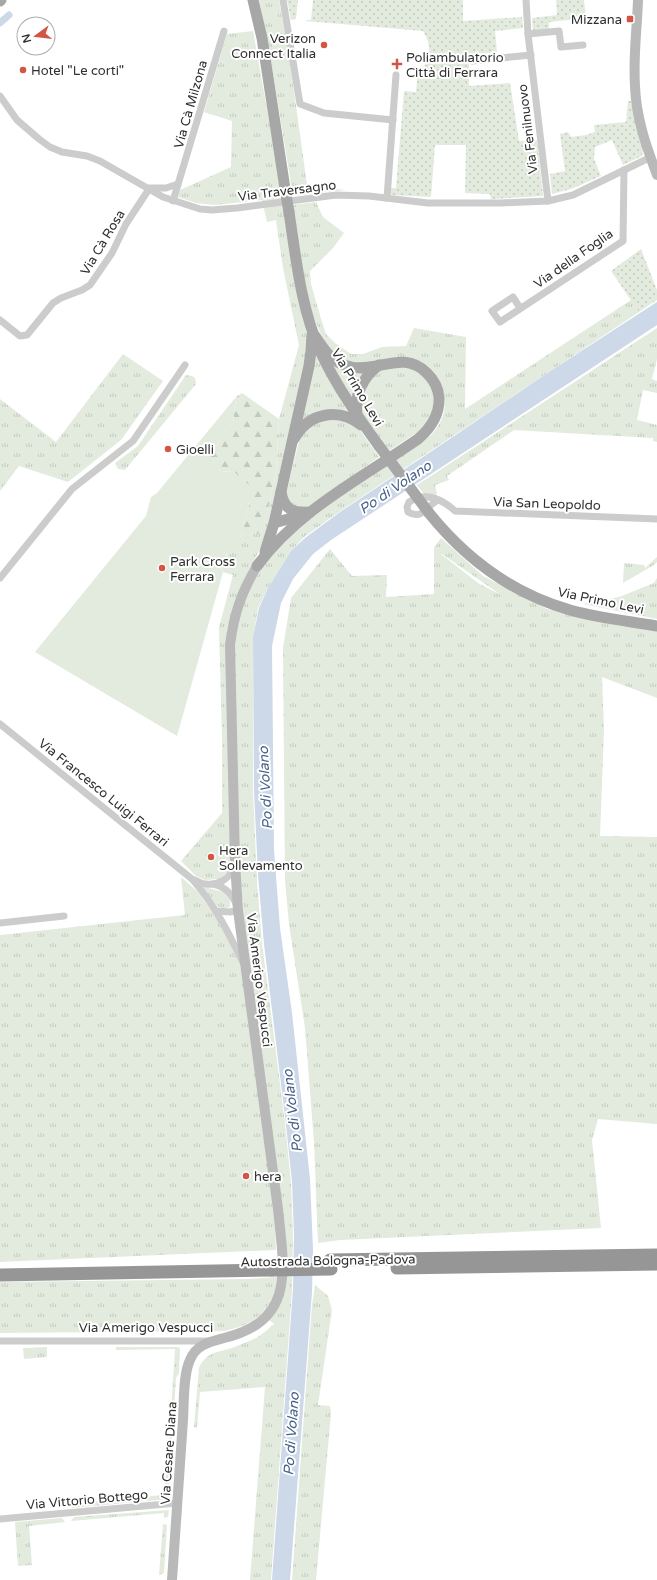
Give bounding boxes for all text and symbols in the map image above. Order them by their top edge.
place label: Mizzana [571,12,622,28]
marker: Mizzana [625,14,635,24]
north arrow [16,16,56,56]
place label: Verizon Connect Italia [231,31,316,62]
text: N [19,33,34,44]
marker: Verizon Connect Italia [319,40,329,50]
place label: Poliambulatorio Città di Ferrara [406,50,504,81]
street label: Via Cà Milzona [171,58,211,150]
marker: Poliambulatorio Città di Ferrara [391,58,403,70]
place label: Hotel "Le corti" [31,63,124,79]
marker: Hotel "Le corti" [18,65,28,75]
street label: Via Fenilnuovo [515,83,541,175]
street label: Via Traversagno [237,177,337,205]
street label: Via Cà Rosa [77,207,129,278]
street label: Via della Foglia [531,226,616,292]
street label: Via Primo Levi [328,346,387,429]
place label: Gioelli [176,442,214,458]
marker: Gioelli [163,444,173,454]
water label: Po di Volano [356,456,436,518]
street label: Via San Leopoldo [493,494,601,514]
place label: Park Cross Ferrara [170,554,235,585]
marker: Park Cross Ferrara [157,563,167,573]
street label: Via Primo Levi [556,584,645,618]
street label: Via Francesco Luigi Ferrari [35,735,172,850]
water label: Po di Volano [255,745,276,830]
place label: Hera Sollevamento [219,843,303,874]
marker: Hera Sollevamento [206,852,216,862]
street label: Via Amerigo Vespucci [243,912,275,1048]
water label: Po di Volano [279,1067,306,1153]
place label: hera [254,1169,282,1185]
marker: hera [241,1171,251,1181]
street label: Autostrada Bologna-Padova [240,1251,416,1271]
street label: Via Amerigo Vespucci [79,1320,213,1336]
water label: Po di Volano [280,1390,303,1476]
street label: Via Cesare Diana [157,1401,181,1505]
street label: Via Vittorio Bottego [25,1487,149,1513]

